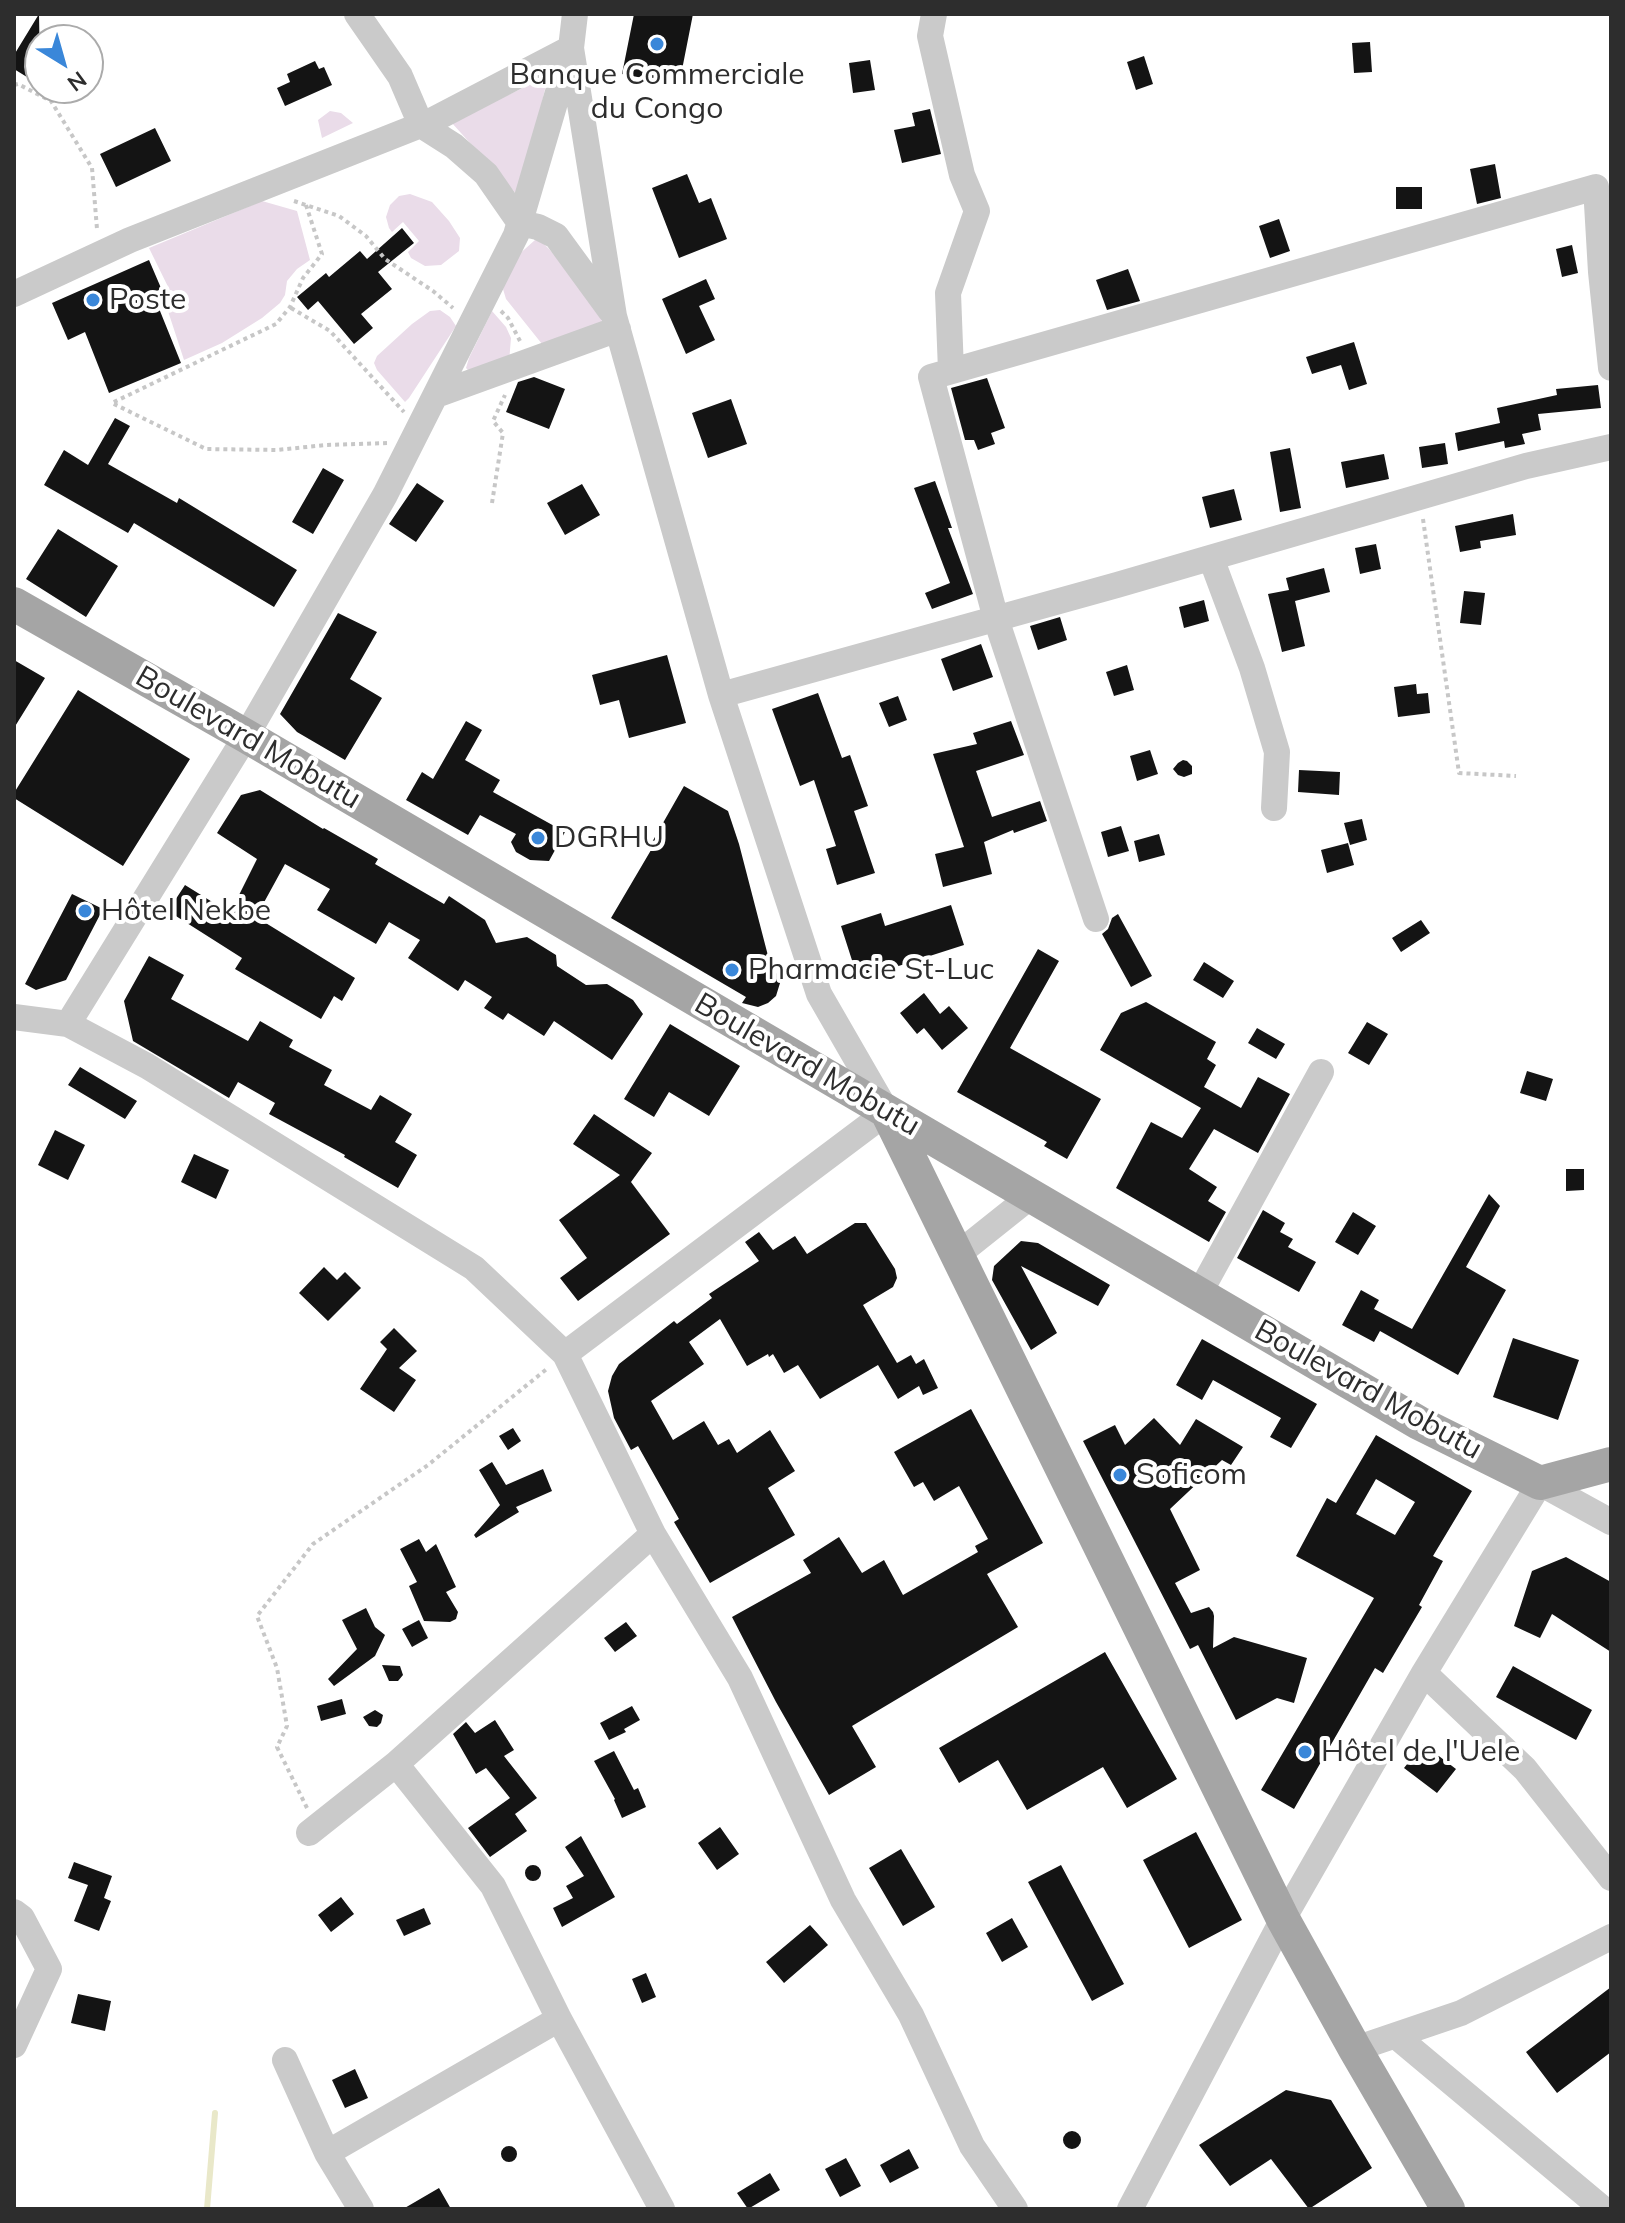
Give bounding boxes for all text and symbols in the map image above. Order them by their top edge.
north arrow [24,24,104,104]
marker: Banque Commerciale du Congo [648,35,666,53]
place label: Banque Commerciale du Congo [509,57,805,128]
text: N [62,65,92,98]
place label: Poste [109,282,186,318]
marker: Poste [84,291,102,309]
street label: Boulevard Mobutu [129,659,367,817]
place label: DGRHU [554,820,664,856]
marker: DGRHU [529,829,547,847]
place label: Hôtel Nekbe [101,893,271,929]
marker: Hôtel Nekbe [76,902,94,920]
place label: Pharmacie St-Luc [748,952,994,988]
marker: Pharmacie St-Luc [723,961,741,979]
street label: Boulevard Mobutu [688,986,926,1144]
street label: Boulevard Mobutu [1248,1313,1488,1467]
place label: Soficom [1136,1457,1247,1493]
marker: Soficom [1111,1466,1129,1484]
place label: Hôtel de l'Uele [1321,1734,1520,1770]
marker: Hôtel de l'Uele [1296,1743,1314,1761]

